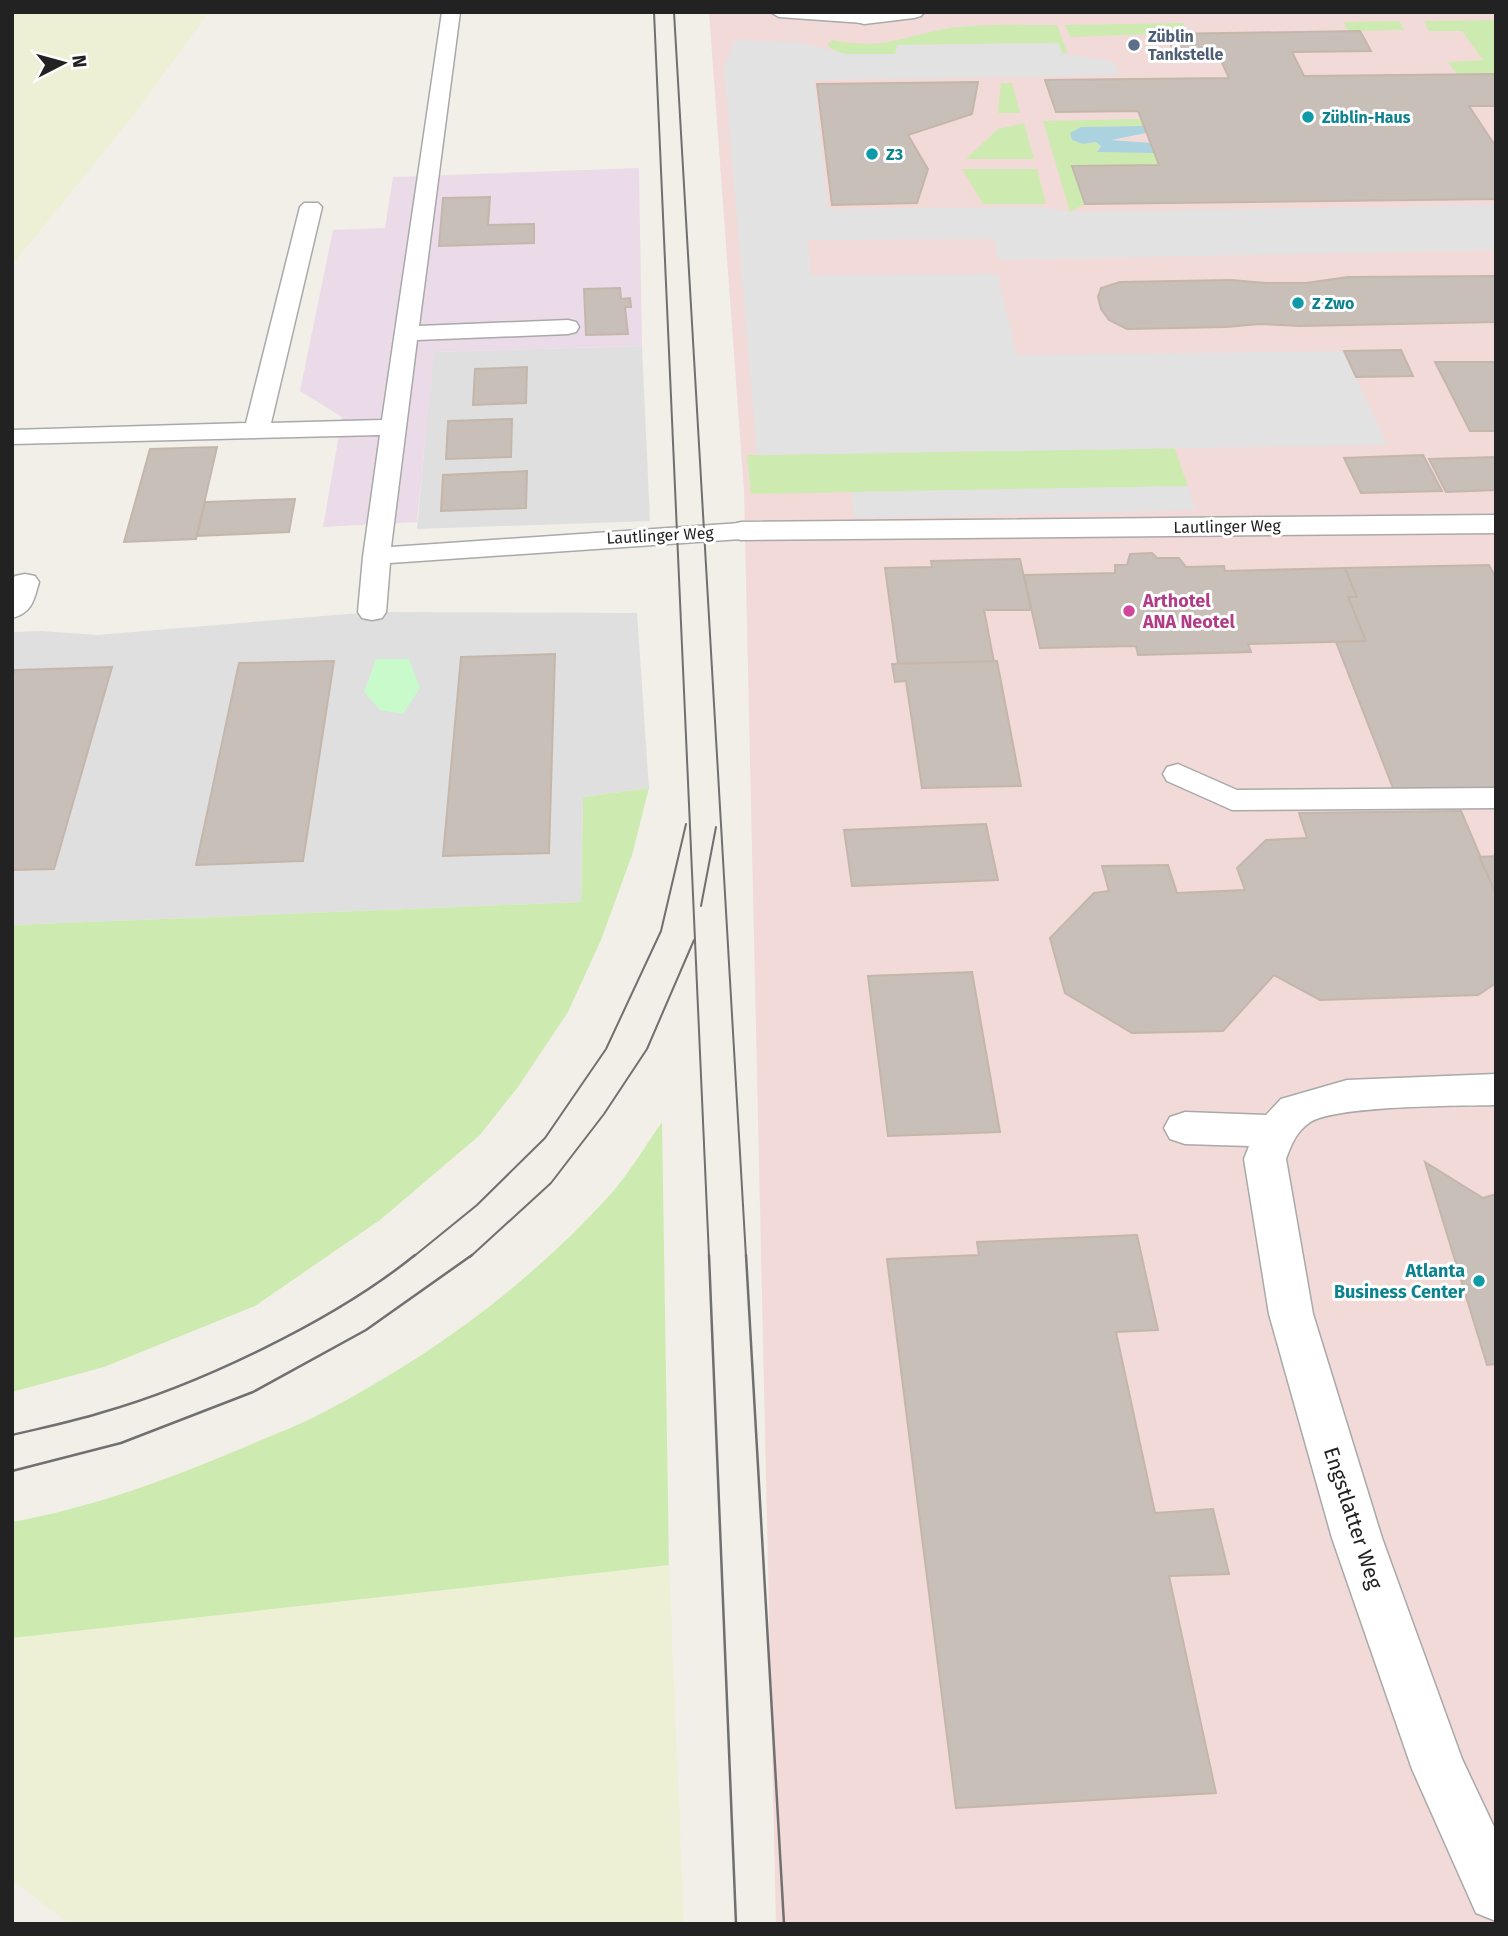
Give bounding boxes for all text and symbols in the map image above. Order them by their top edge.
place label: Züblin Tankstelle [1148,27,1223,64]
north arrow [28,28,98,98]
marker: Züblin Tankstelle [1126,37,1142,53]
text: N [67,54,92,69]
place label: Züblin-Haus [1322,108,1411,127]
marker: Züblin-Haus [1300,109,1316,125]
place label: Z3 [886,145,903,164]
marker: Z3 [864,146,880,162]
place label: Z Zwo [1312,294,1354,313]
marker: Z Zwo [1290,295,1306,311]
street label: Lautlinger Weg [1173,516,1282,537]
street label: Lautlinger Weg [606,523,715,548]
place label: Arthotel ANA Neotel [1142,590,1235,633]
marker: Arthotel ANA Neotel [1121,603,1137,619]
place label: Atlanta Business Center [1334,1260,1466,1303]
marker: Atlanta Business Center [1471,1273,1487,1289]
street label: Engstlatter Weg [1318,1444,1388,1593]

